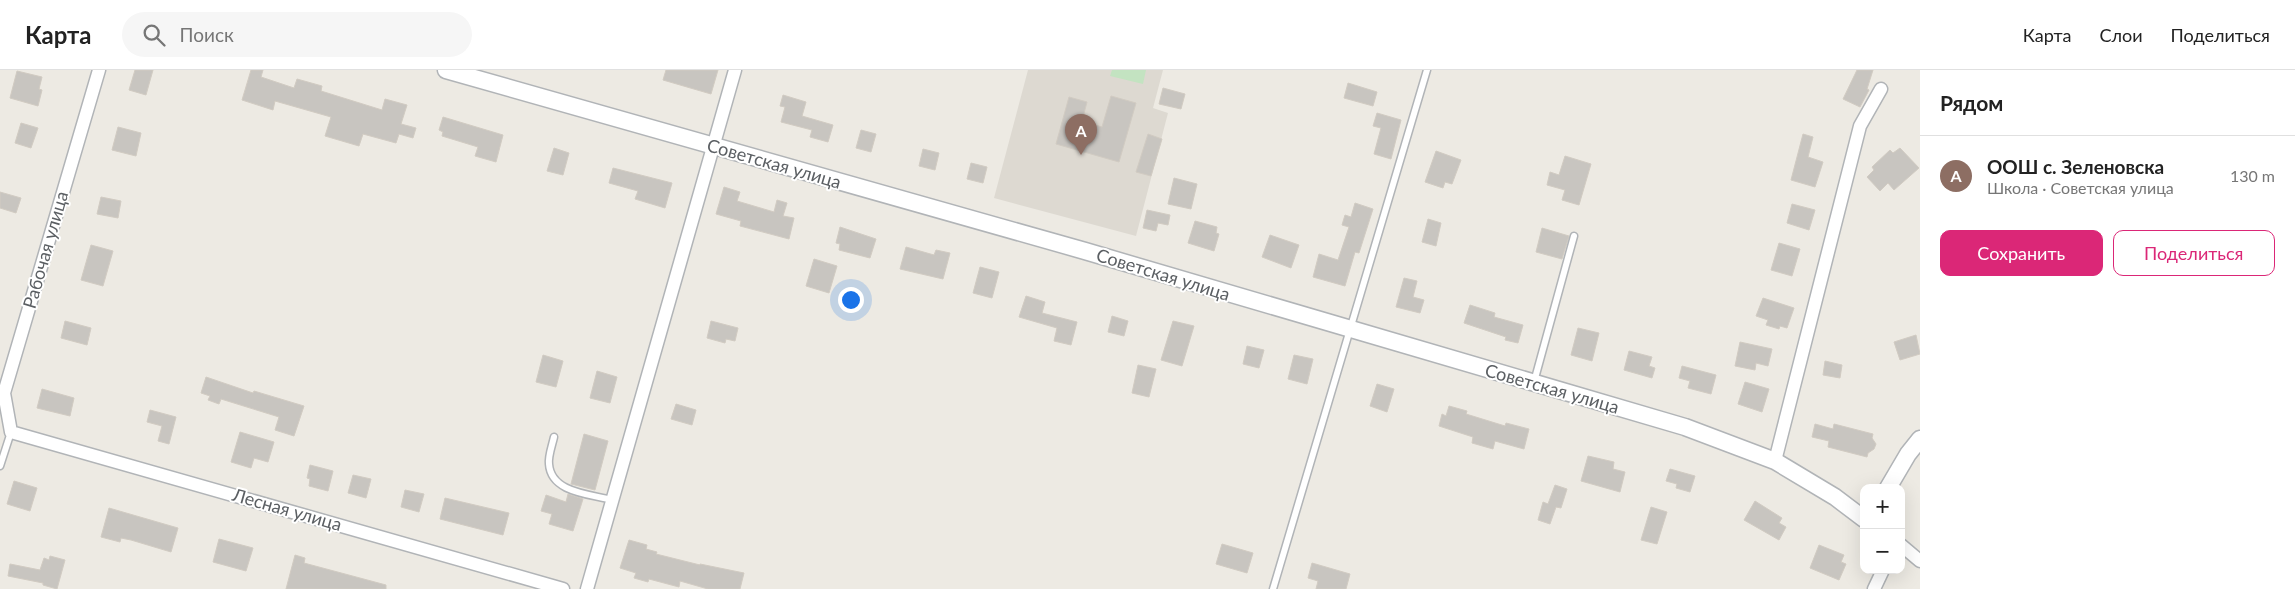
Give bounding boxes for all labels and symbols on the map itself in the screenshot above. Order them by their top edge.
pin: A [1065,114,1097,155]
street label: Советская улица [705,133,844,193]
street label: Рабочая улица [18,188,72,311]
street label: Советская улица [1094,243,1233,305]
your location [838,287,864,313]
street label: Советская улица [1483,358,1622,418]
street label: Лесная улица [229,483,344,535]

